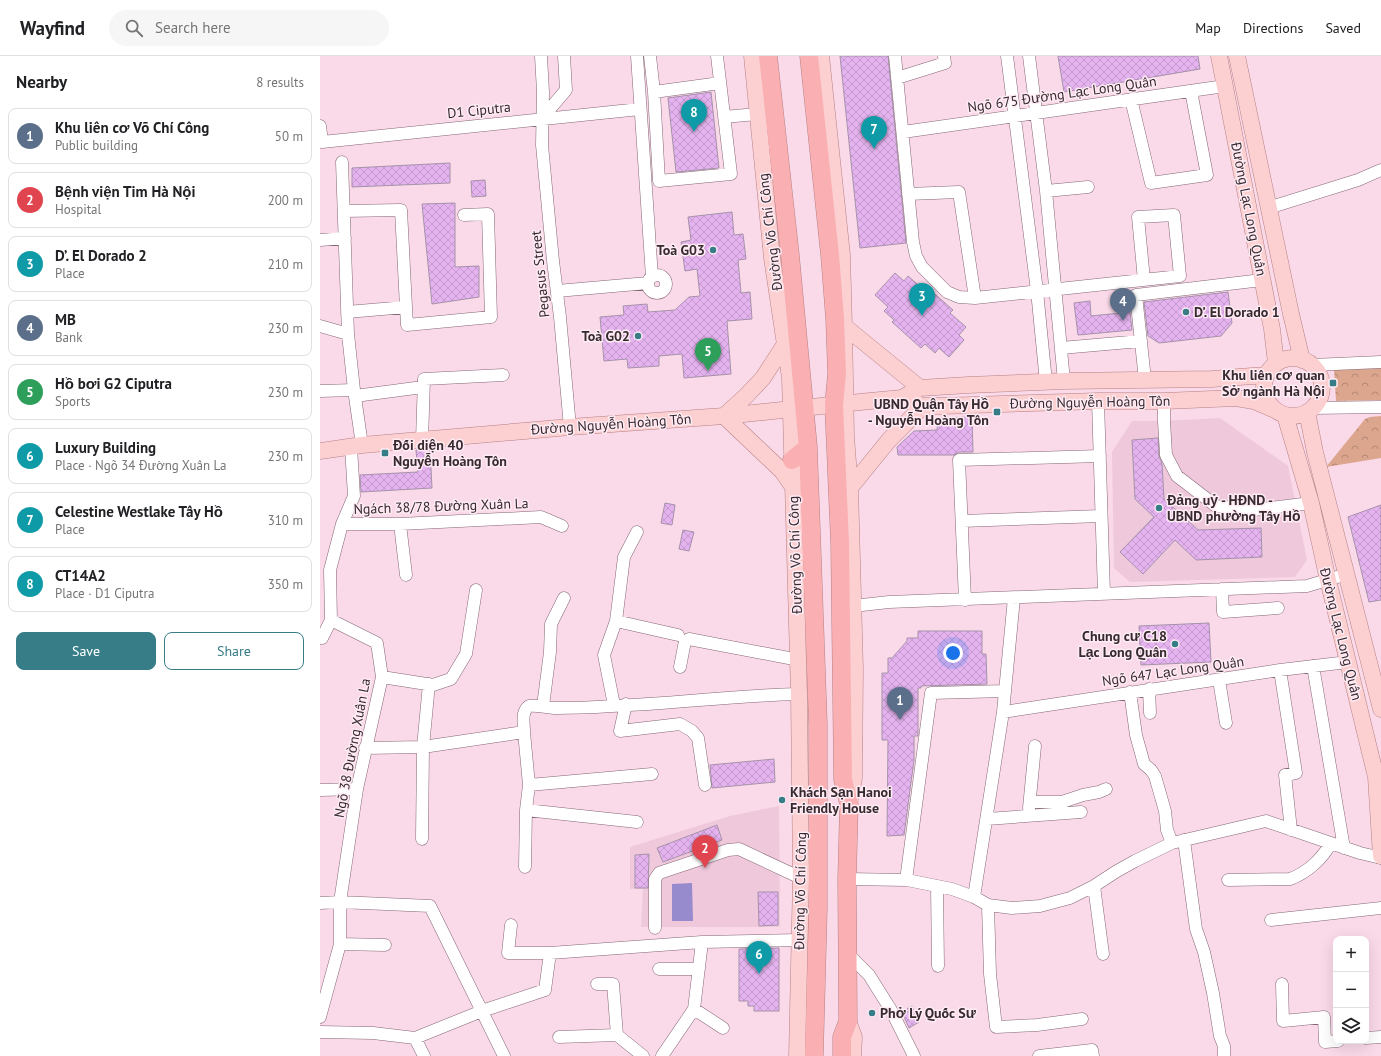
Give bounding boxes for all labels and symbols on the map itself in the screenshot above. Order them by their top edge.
street label: Ngõ 675 Đường Lạc Long Quân [966,72,1158,116]
street label: D1 Ciputra [446,98,512,122]
pin: 8 [681,99,707,132]
pin: 7 [861,116,887,149]
street label: Đường Lạc Long Quân [1227,140,1271,277]
street label: Đường Võ Chí Công [754,172,786,293]
street label: Pegasus Street [526,229,554,318]
place label: Toà G03 [657,241,705,259]
marker: Toà G03 [708,245,718,255]
pin: 3 [909,283,935,316]
pin: 4 [1110,288,1136,321]
place label: D’. El Dorado 1 [1194,303,1280,321]
marker: D’. El Dorado 1 [1181,307,1191,317]
place label: Toà G02 [582,327,630,345]
marker: Toà G02 [633,331,643,341]
pin: 5 [695,338,721,371]
place label: Khu liên cơ quan Sở ngành Hà Nội [1222,366,1325,400]
marker: Khu liên cơ quan Sở ngành Hà Nội [1328,378,1338,388]
street label: Đường Nguyễn Hoàng Tôn [1008,392,1171,412]
place label: UBND Quận Tây Hồ - Nguyễn Hoàng Tôn [868,395,989,429]
marker: UBND Quận Tây Hồ - Nguyễn Hoàng Tôn [992,407,1002,417]
street label: Đường Nguyễn Hoàng Tôn [529,409,692,439]
place label: Đối diện 40 Nguyễn Hoàng Tôn [392,436,507,470]
marker: Đối diện 40 Nguyễn Hoàng Tôn [380,448,390,458]
place label: Đảng uỷ - HĐND - UBND phường Tây Hồ [1166,491,1301,525]
street label: Ngách 38/78 Đường Xuân La [353,494,529,518]
street label: Đường Võ Chí Công [784,496,806,615]
marker: Đảng uỷ - HĐND - UBND phường Tây Hồ [1154,503,1164,513]
street label: Đường Lạc Long Quân [1316,565,1366,702]
place label: Chung cư C18 Lạc Long Quân [1079,627,1167,661]
marker: Chung cư C18 Lạc Long Quân [1170,639,1180,649]
your location [943,643,963,663]
street label: Ngõ 647 Lạc Long Quân [1101,652,1245,690]
street label: Ngõ 38 Đường Xuân La [330,677,374,819]
pin: 1 [887,687,913,720]
place label: Khách Sạn Hanoi Friendly House [790,783,892,817]
marker: Khách Sạn Hanoi Friendly House [777,795,787,805]
street label: Đường Võ Chí Công [790,832,810,951]
pin: 2 [692,835,718,868]
pin: 6 [746,941,772,974]
place label: Phở Lý Quốc Sư [880,1004,977,1022]
marker: Phở Lý Quốc Sư [867,1008,877,1018]

